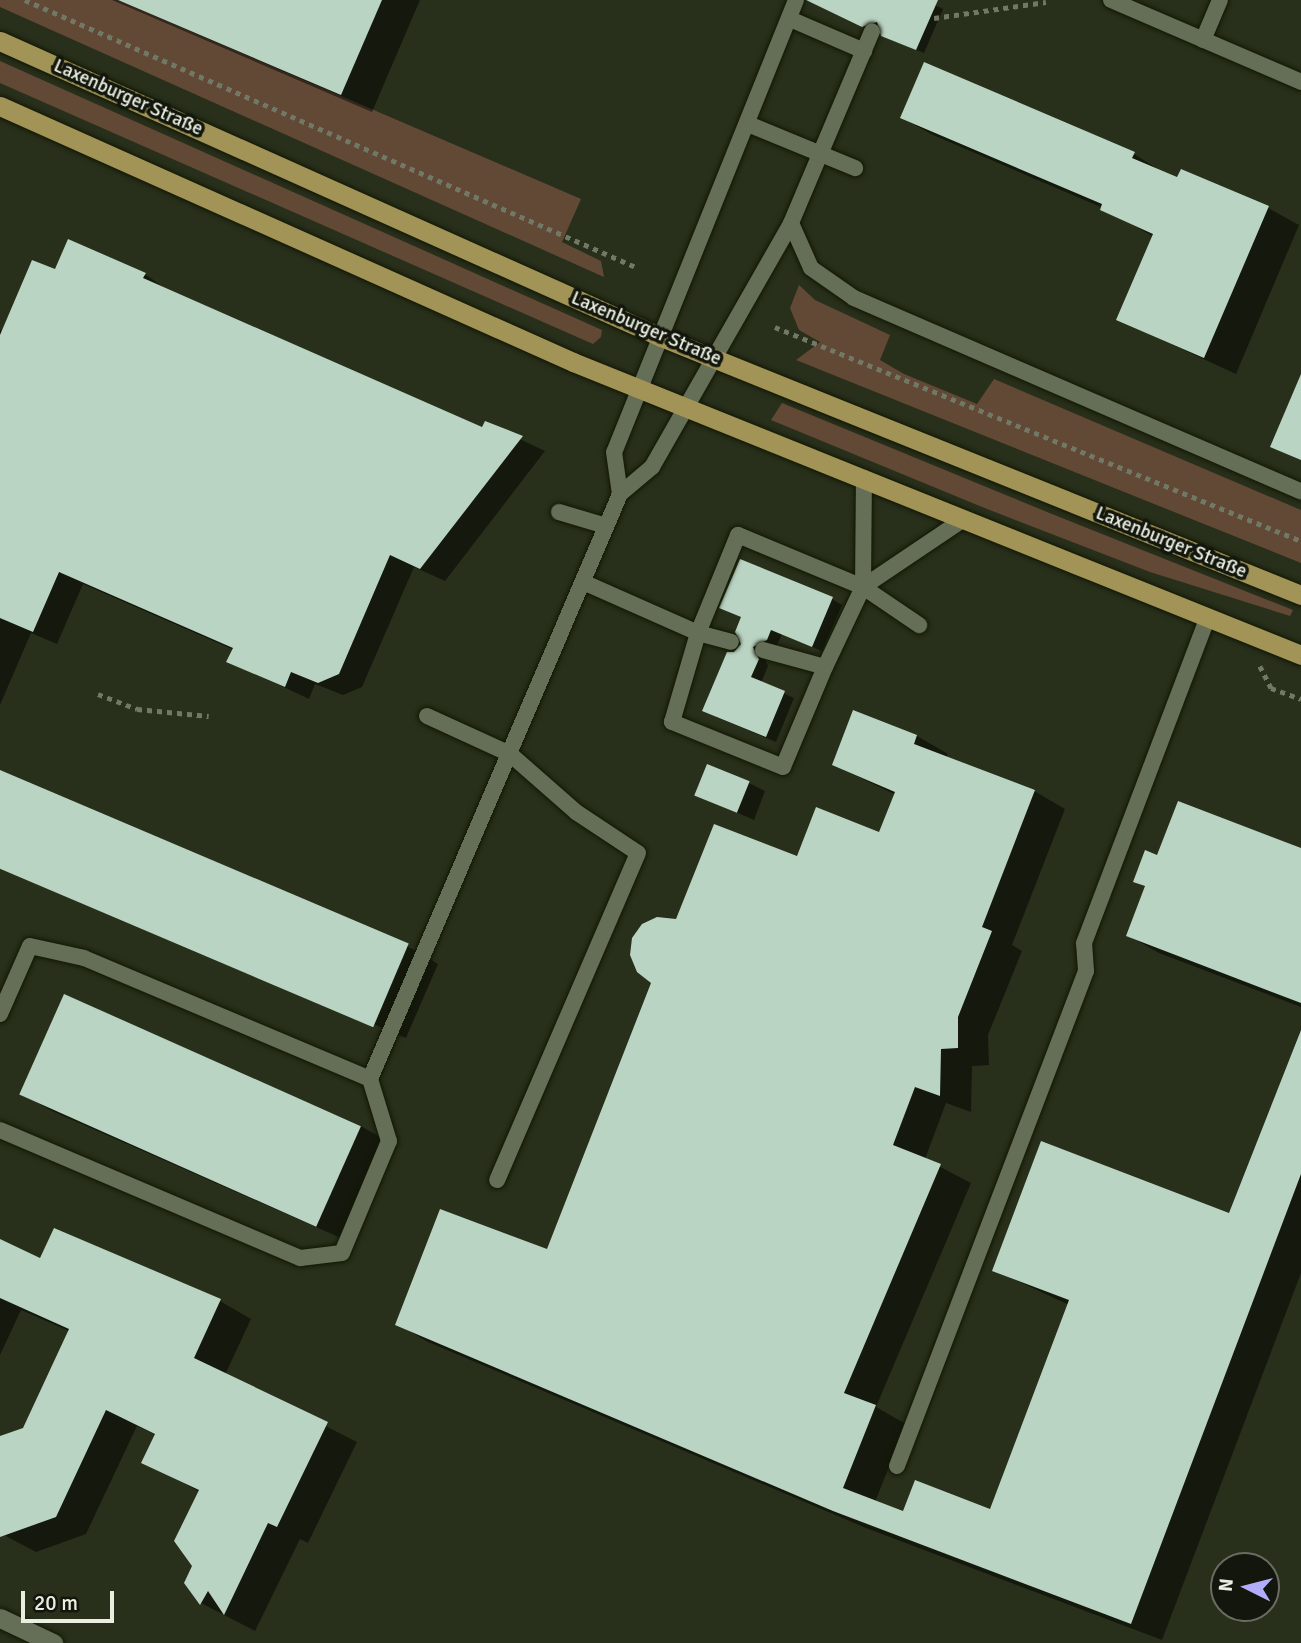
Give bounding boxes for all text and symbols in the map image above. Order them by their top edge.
street label: Laxenburger Straße [50,55,206,141]
street label: Laxenburger Straße [568,287,724,371]
street label: Laxenburger Straße [1092,502,1250,584]
north arrow [1210,1552,1280,1622]
scale bar [24,1576,117,1620]
text: N [1213,1577,1239,1593]
text: 20 m [34,1590,78,1616]

